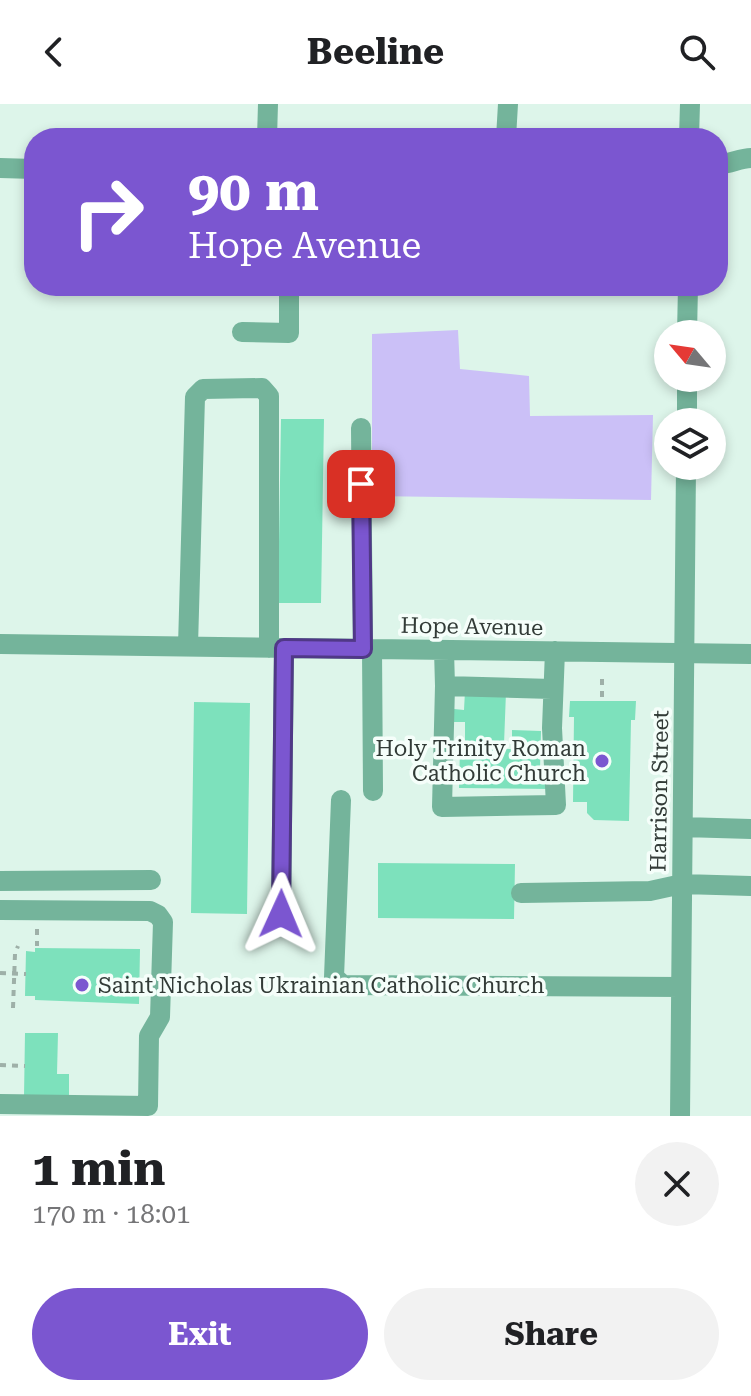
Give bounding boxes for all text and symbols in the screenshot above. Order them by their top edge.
icon: back [32,30,76,74]
icon: search [675,30,719,74]
text: Beeline [307,31,444,73]
text: 90 m [188,158,319,224]
icon: right [56,160,160,264]
text: Hope Avenue [188,225,421,267]
north arrow [654,320,726,392]
map controls [654,320,726,480]
button: layers [654,408,726,480]
pin [327,450,395,518]
icon: arrive [339,462,383,506]
street label: Hope Avenue [401,613,543,640]
street label: Harrison Street [646,710,673,872]
place label: Holy Trinity Roman Catholic Church [376,736,586,786]
marker: Holy Trinity Roman Catholic Church [593,752,611,770]
position arrow [239,872,323,956]
place label: Saint Nicholas Ukrainian Catholic Church [98,973,544,998]
marker: Saint Nicholas Ukrainian Catholic Church [73,976,91,994]
text: 1 min [32,1141,165,1197]
button: close [635,1142,719,1226]
text: 170 m · 18:01 [32,1199,191,1229]
button: Exit [32,1288,368,1380]
button: Share [384,1288,719,1380]

